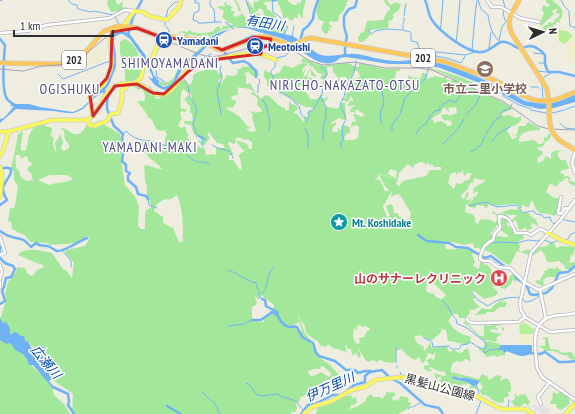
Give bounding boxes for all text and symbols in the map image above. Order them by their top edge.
water label: 有田川 [244,11,288,35]
scale bar [14,12,113,38]
north arrow [523,12,563,52]
text: 1 km [20,18,41,33]
text: N [546,28,560,35]
station icon: Yamadani [154,30,174,50]
place label: Yamadani [176,33,219,48]
station icon: Meotoishi [245,36,265,56]
place label: Meotoishi [268,39,311,54]
road number: 202 [411,49,435,67]
road number: 202 [62,51,86,69]
district label: SHIMOYAMADANI [121,54,219,72]
school or university icon: 市立二里小学校 [475,59,495,79]
district label: NIRICHO-NAKAZATO-OTSU [270,76,420,94]
district label: OGISHUKU [40,80,100,98]
place label: 市立二里小学校 [443,81,527,96]
district label: YAMADANI-MAKI [103,138,197,156]
place icon: Mt. Koshidake [329,212,349,232]
place label: Mt. Koshidake [352,215,411,230]
hospital icon: 山のサナーレクリニック [489,268,509,288]
place label: 山のサナーレクリニック [354,271,486,286]
water label: 広瀬川 [27,342,66,384]
water label: 伊万里川 [303,368,359,405]
street label: 黒髪山公園線 [403,370,477,404]

